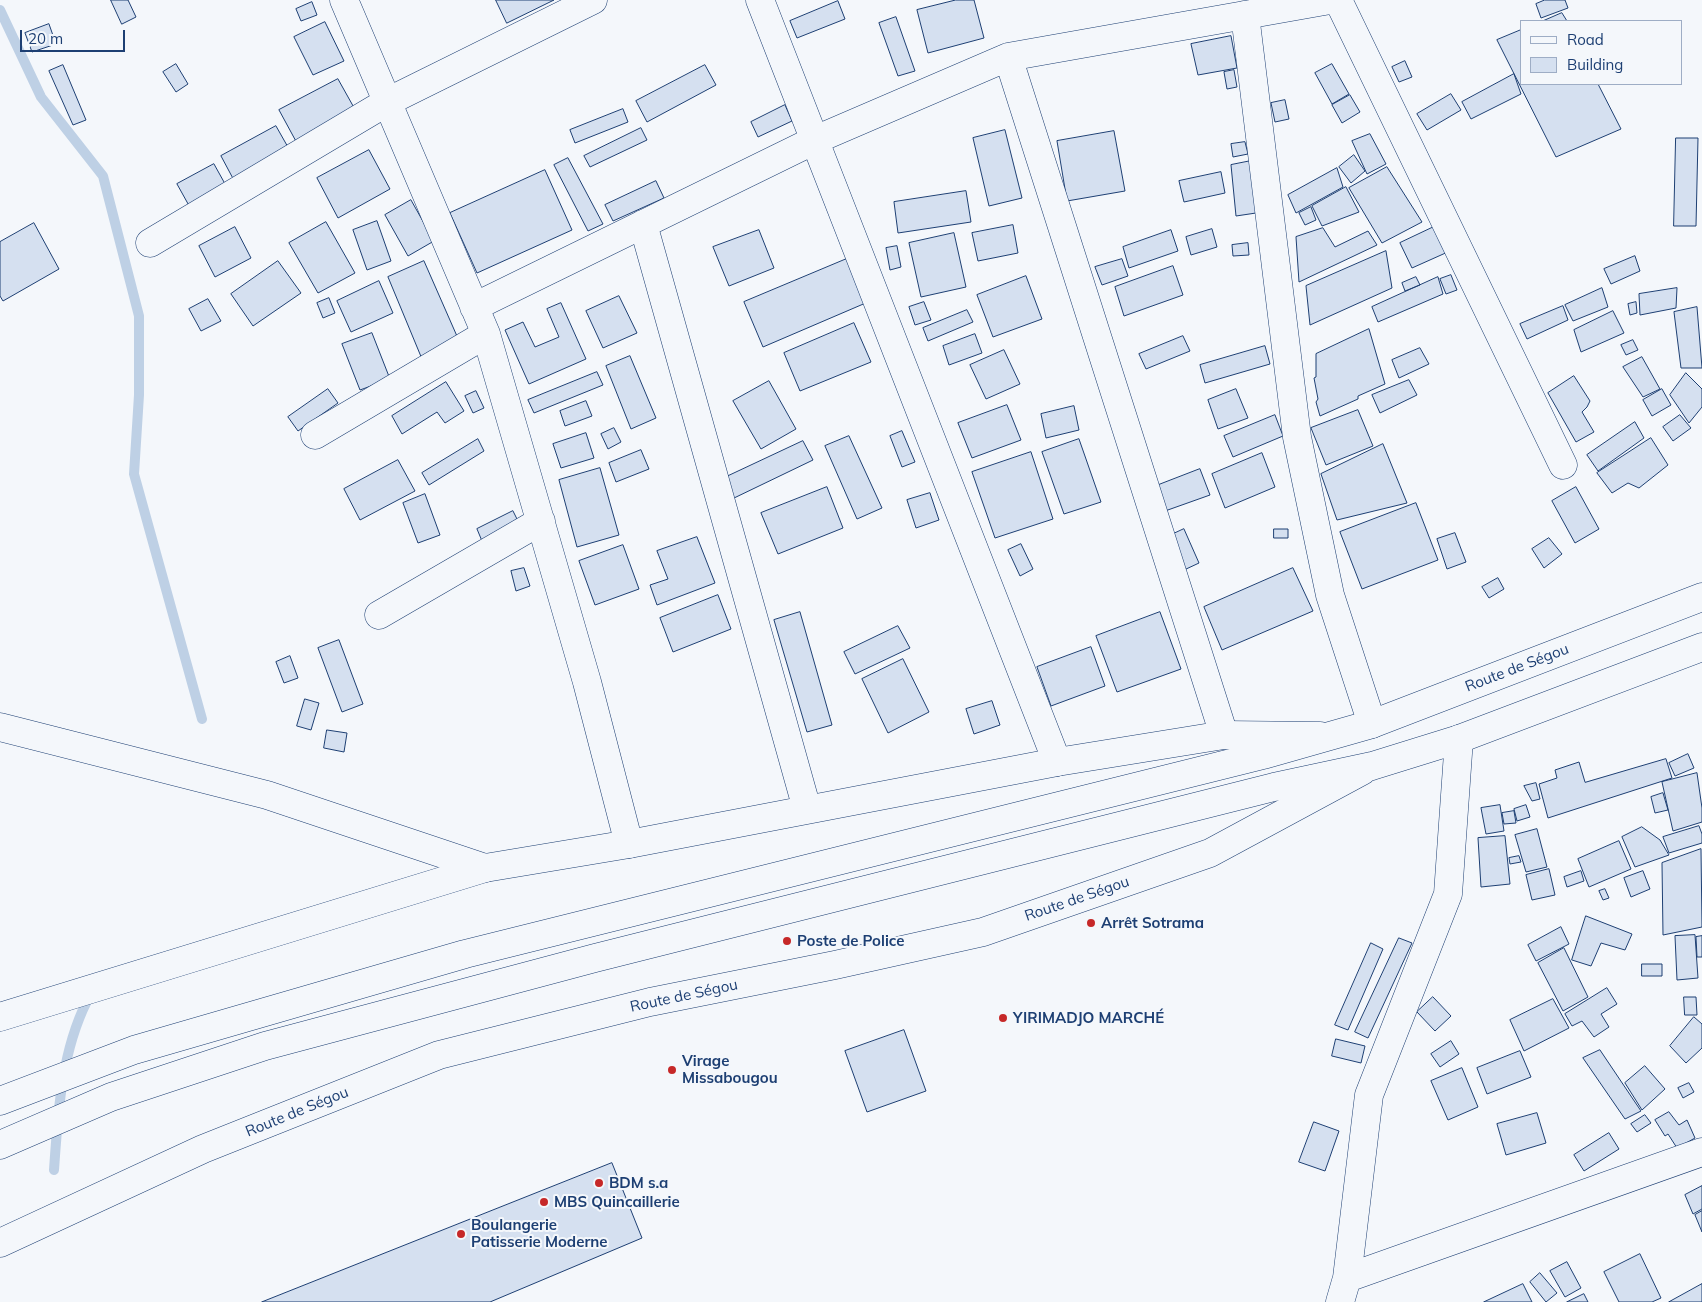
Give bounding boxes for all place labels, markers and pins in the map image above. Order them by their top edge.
place label: Arrêt Sotrama [1101,914,1204,932]
marker: Arrêt Sotrama [1085,917,1097,929]
place label: Poste de Police [797,932,904,950]
marker: Poste de Police [781,935,793,947]
place label: YIRIMADJO MARCHÉ [1013,1009,1164,1027]
marker: YIRIMADJO MARCHÉ [997,1012,1009,1024]
place label: Virage Missabougou [682,1052,778,1087]
marker: Virage Missabougou [666,1064,678,1076]
place label: BDM s.a [609,1174,668,1192]
marker: BDM s.a [593,1177,605,1189]
place label: MBS Quincaillerie [554,1193,680,1211]
marker: MBS Quincaillerie [538,1196,550,1208]
place label: Boulangerie Patisserie Moderne [471,1216,608,1251]
marker: Boulangerie Patisserie Moderne [455,1228,467,1240]

